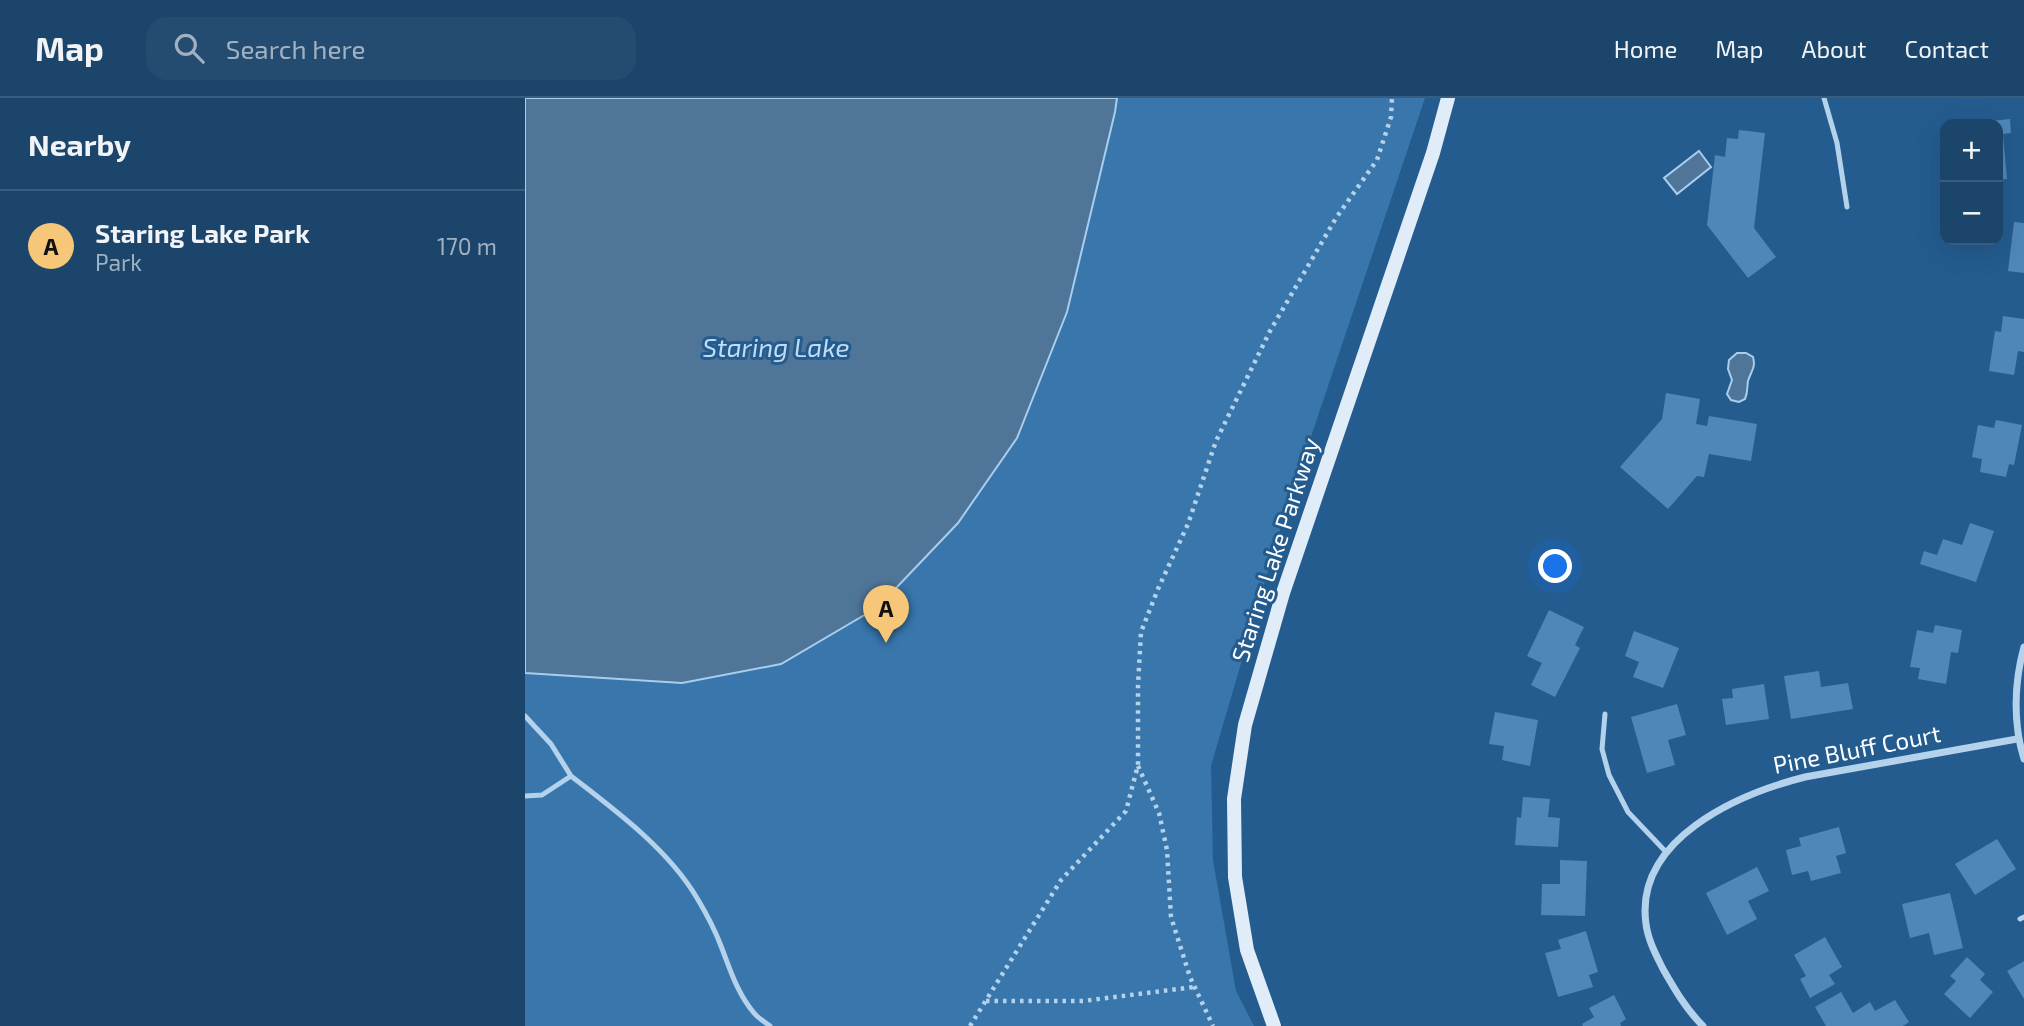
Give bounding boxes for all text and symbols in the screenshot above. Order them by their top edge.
search box [146,17,636,80]
text: Map [35,28,104,68]
icon: search [170,29,208,67]
text: Search here [226,33,365,64]
text: Home [1614,34,1677,63]
text: Map [1715,34,1763,63]
text: About [1801,34,1867,63]
text: Contact [1905,34,1989,63]
map controls [1940,119,2003,245]
button: + [1940,119,2003,182]
text: Nearby [28,126,131,162]
button: − [1940,182,2003,245]
text: Staring Lake Park [95,217,310,248]
text: A [43,232,59,260]
text: 170 m [437,232,497,260]
text: Park [95,248,142,276]
water label: Staring Lake [702,331,850,362]
street label: Staring Lake Parkway [1225,433,1325,665]
your location [1538,549,1572,583]
pin: A [863,585,909,643]
street label: Pine Bluff Court [1770,718,1943,779]

